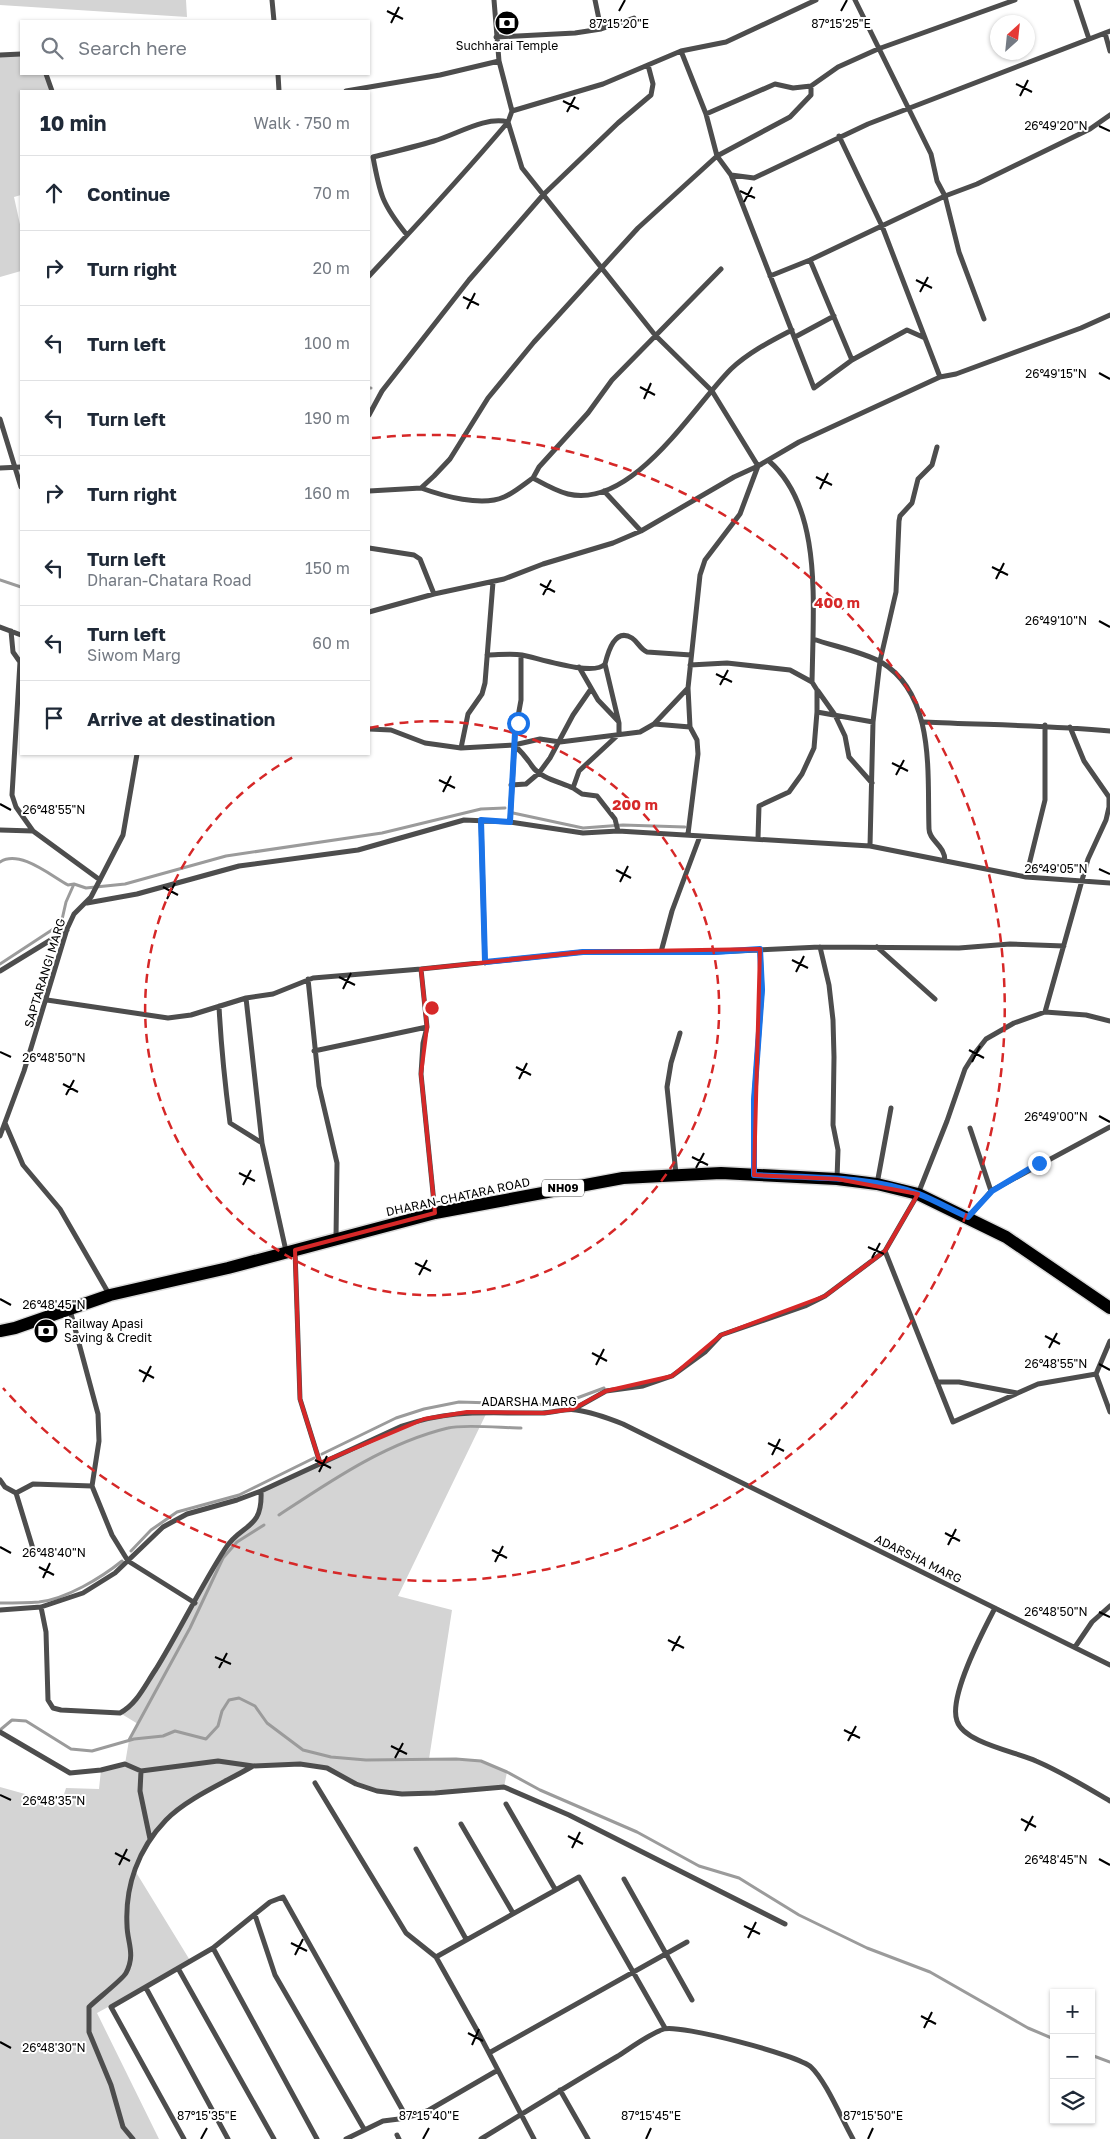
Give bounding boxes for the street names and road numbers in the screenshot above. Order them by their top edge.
street label: SAPTARANGI MARG [21,916,68,1029]
street label: DHARAN-CHATARA ROAD [385,1174,531,1219]
road number: NH09 [542,1180,584,1196]
street label: ADARSHA MARG [481,1394,577,1409]
street label: ADARSHA MARG [872,1531,964,1586]

